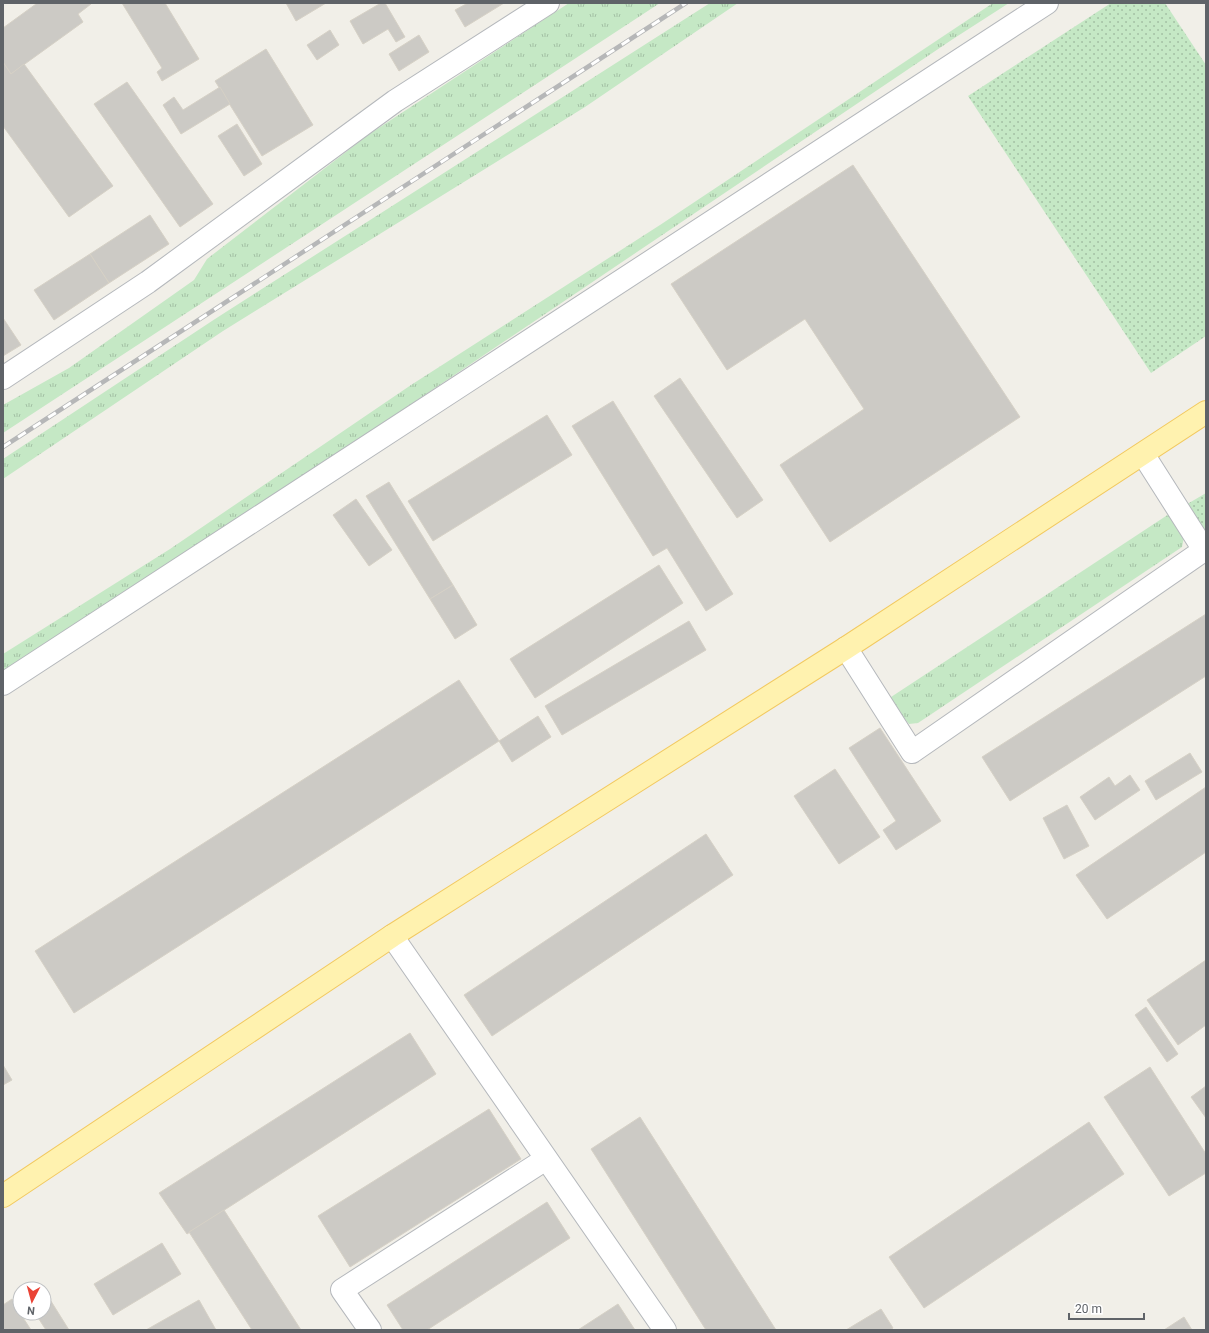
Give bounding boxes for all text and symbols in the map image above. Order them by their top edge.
north arrow [12,1281,52,1321]
scale bar [1069,1295,1144,1321]
text: 20 m [1075,1302,1102,1316]
text: N [26,1304,36,1317]

